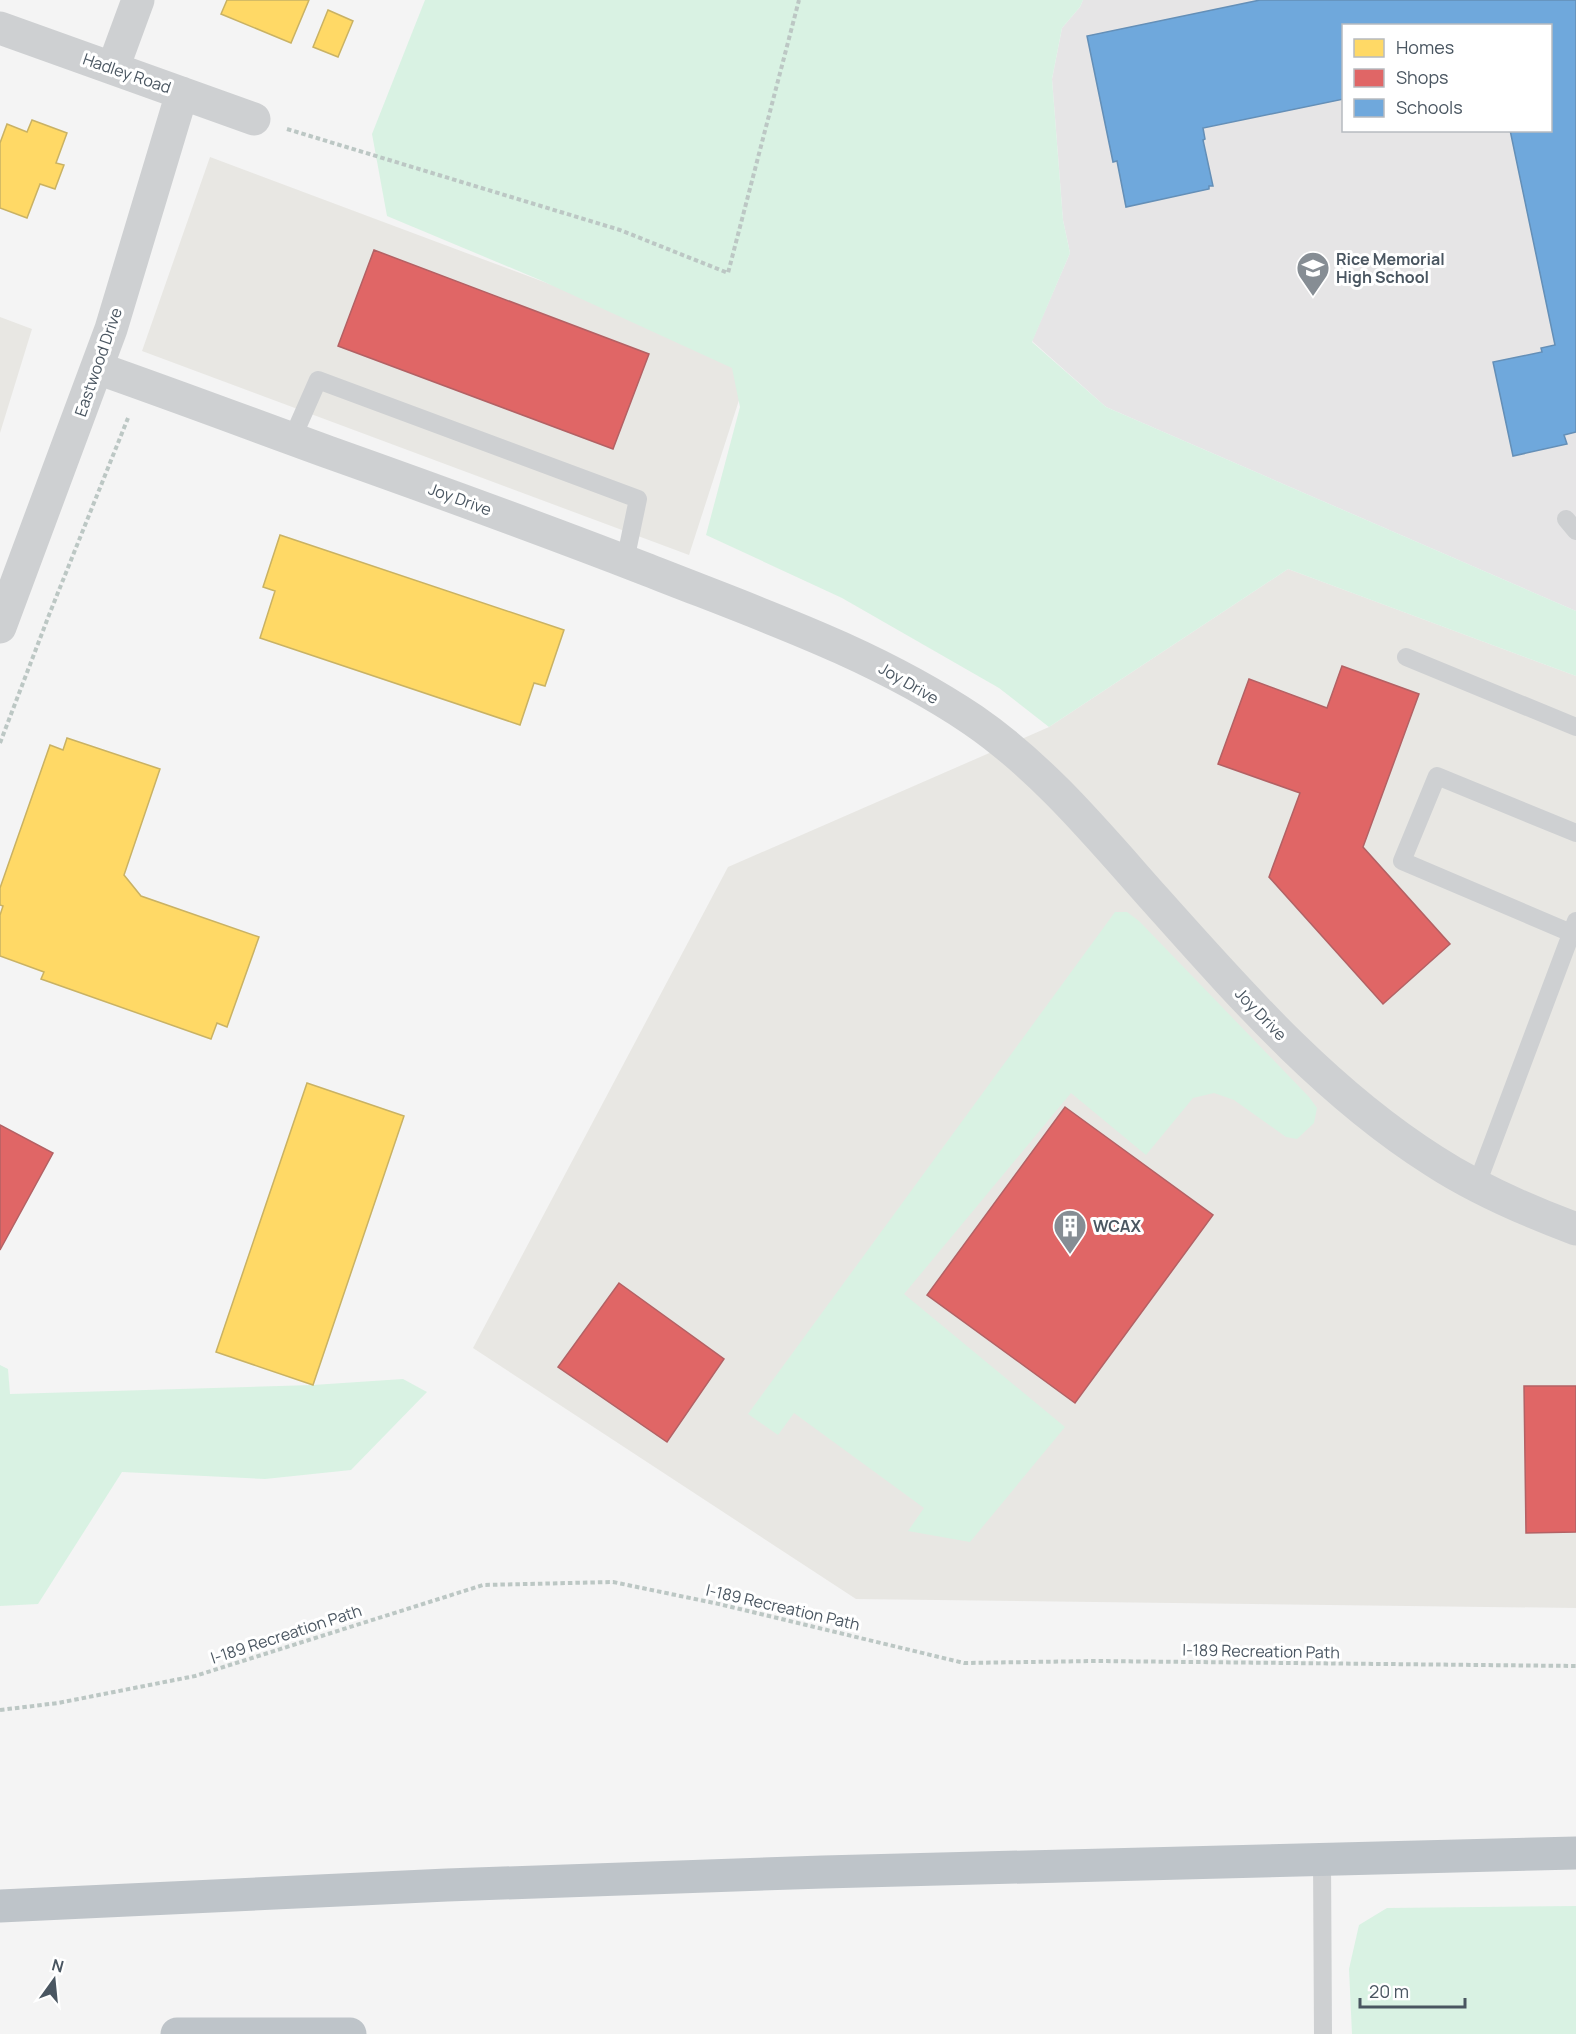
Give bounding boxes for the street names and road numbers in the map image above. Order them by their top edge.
street label: Hadley Road [80,48,174,98]
street label: Eastwood Drive [69,305,127,419]
street label: Joy Drive [425,477,495,521]
street label: Joy Drive [875,657,943,709]
street label: Joy Drive [1230,983,1292,1045]
street label: I-189 Recreation Path [704,1579,862,1635]
street label: I-189 Recreation Path [208,1599,364,1669]
street label: I-189 Recreation Path [1182,1639,1340,1663]

